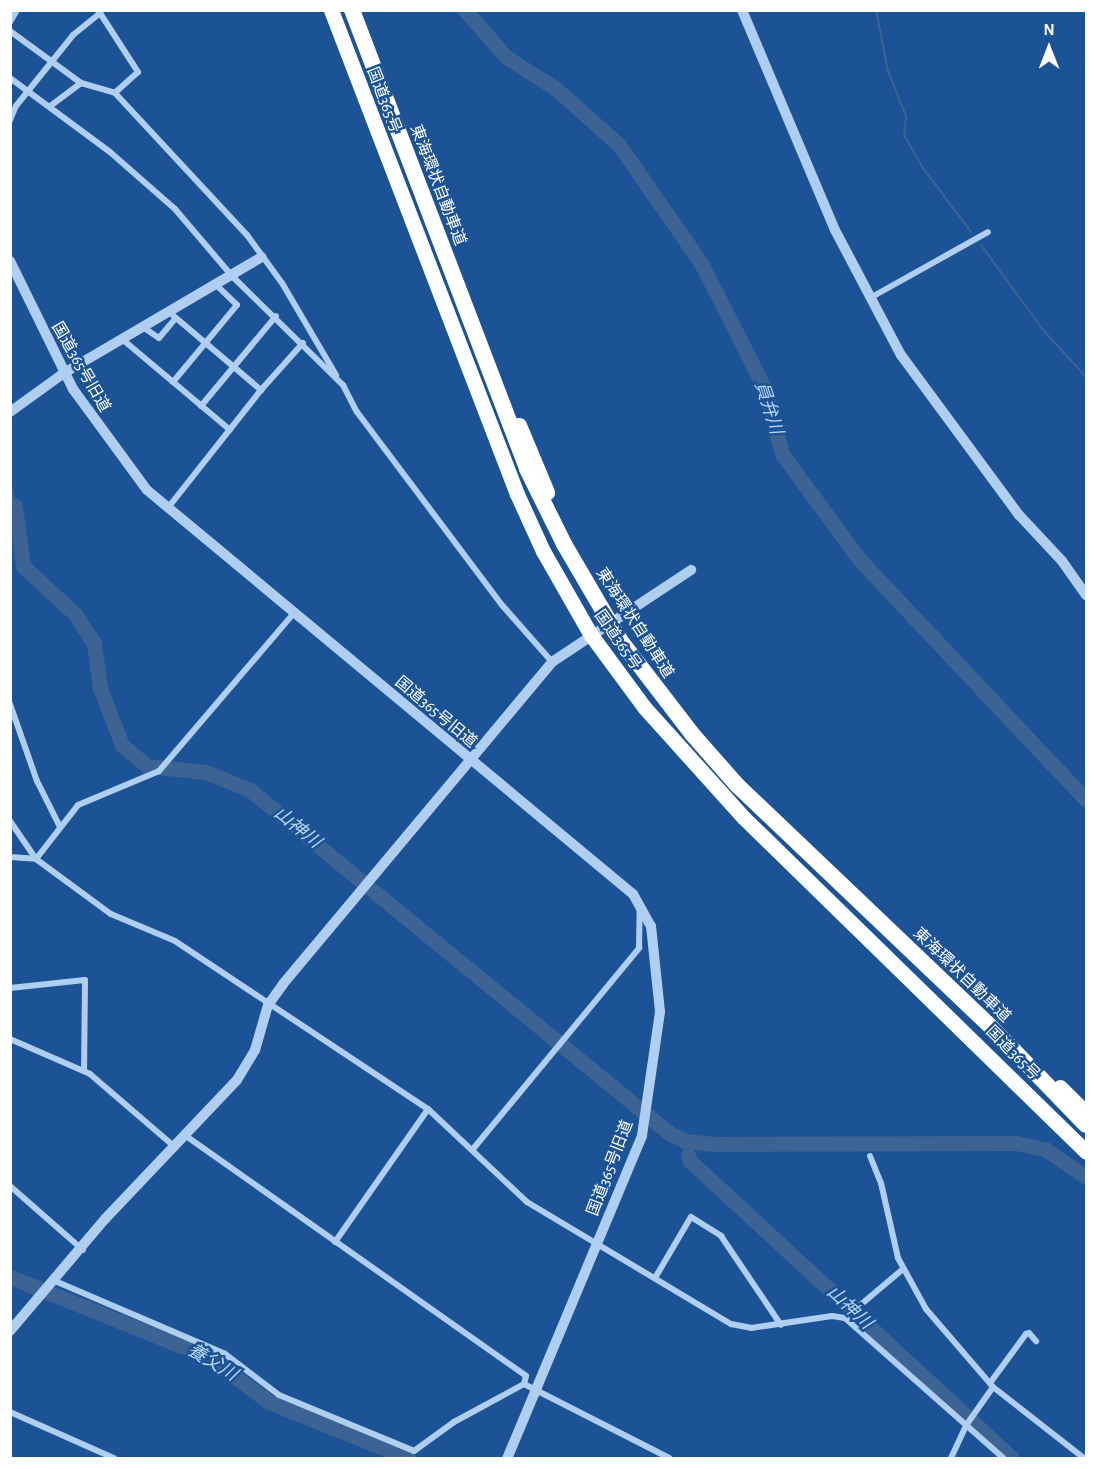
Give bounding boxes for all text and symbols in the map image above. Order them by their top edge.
north arrow [1019,18,1079,78]
text: N [1043,22,1055,38]
street label: 国道365号 [363,64,405,136]
street label: 東海環状自動車道 [406,122,470,248]
street label: 国道365号旧道 [47,319,115,415]
water label: 員弁川 [749,379,787,437]
street label: 東海環状自動車道 [592,564,678,682]
street label: 国道365号 [590,606,646,674]
street label: 国道365号旧道 [391,672,481,752]
water label: 山神川 [269,803,325,853]
street label: 東海環状自動車道 [909,924,1015,1026]
street label: 国道365号 [982,1022,1044,1084]
street label: 国道365号旧道 [583,1118,637,1218]
water label: 山神川 [822,1282,876,1334]
water label: 養父川 [183,1340,241,1386]

